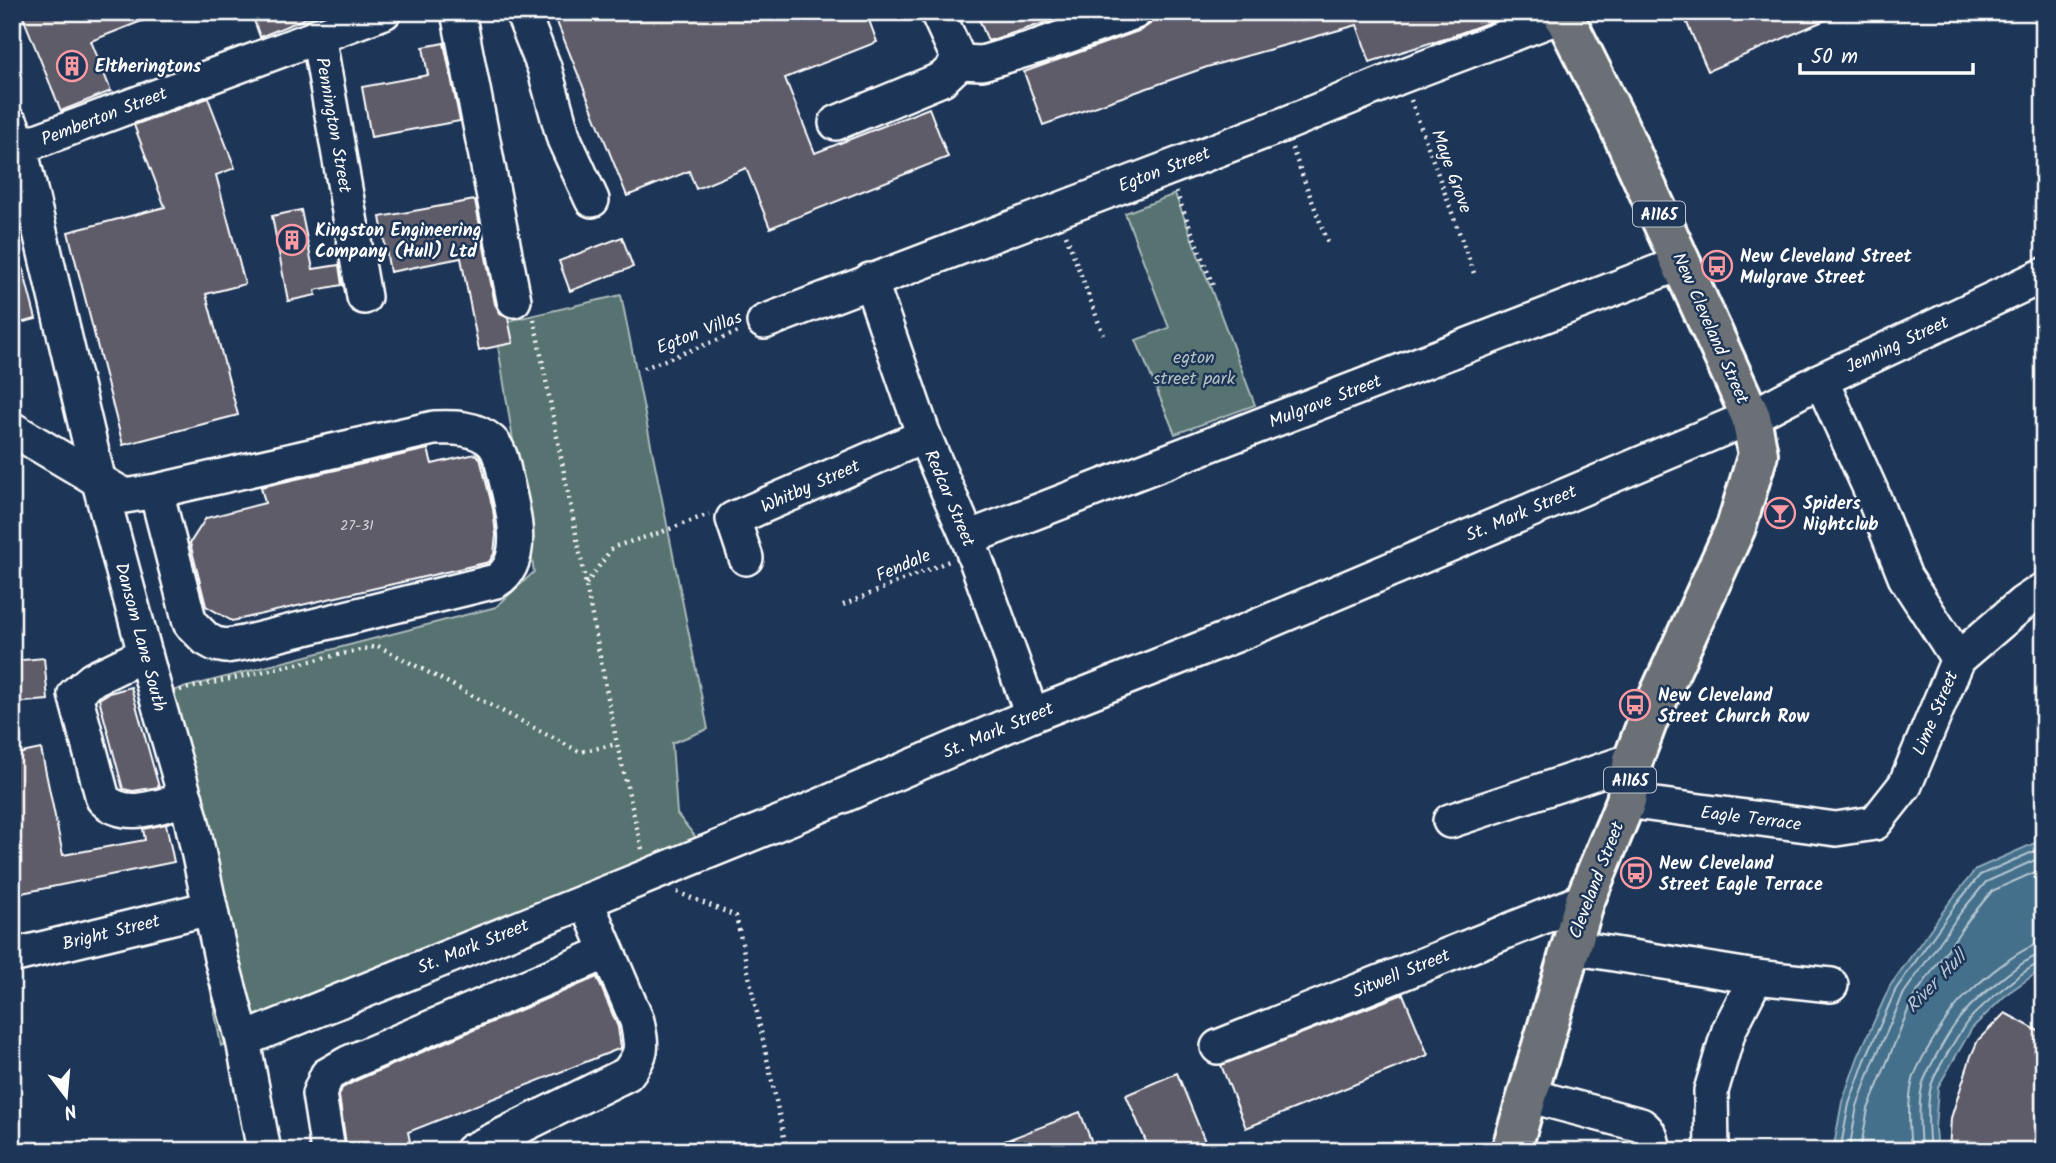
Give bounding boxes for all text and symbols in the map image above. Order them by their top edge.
scale bar [1800,32,1974,76]
text: 50 m [1811,41,1858,74]
building icon: Eltheringtons [55,49,89,83]
place label: Eltheringtons [95,53,202,82]
street label: Pennington Street [306,55,359,196]
street label: Pemberton Street [37,80,173,155]
street label: Maye Grove [1422,126,1479,217]
street label: Egton Street [1114,139,1216,201]
road number: A1165 [1633,202,1685,227]
place label: Kingston Engineering Company (Hull) Ltd [315,217,481,267]
building icon: Kingston Engineering Company (Hull) Ltd [275,223,309,257]
place label: New Cleveland Street Mulgrave Street [1740,243,1913,293]
street label: New Cleveland Street [1663,248,1756,410]
bus stop icon: New Cleveland Street Mulgrave Street [1700,249,1734,283]
street label: Egton Villas [652,304,747,363]
street label: Jenning Street [1841,308,1955,382]
park label: egton street park [1153,344,1236,394]
street label: Mulgrave Street [1265,367,1387,437]
street label: Redcar Street [915,446,982,553]
street label: Whitby Street [756,452,866,522]
street label: St. Mark Street [1462,478,1582,551]
place label: Spiders Nightclub [1803,490,1879,540]
bar icon: Spiders Nightclub [1763,496,1797,530]
house number: 27-31 [340,515,374,537]
street label: Fendale [872,542,936,591]
street label: Dansom Lane South [106,560,173,715]
street label: Lime Street [1906,666,1968,760]
place label: New Cleveland Street Church Row [1658,682,1810,732]
bus stop icon: New Cleveland Street Church Row [1618,688,1652,722]
street label: St. Mark Street [939,695,1059,768]
road number: A1165 [1604,768,1656,792]
street label: Eagle Terrace [1699,799,1803,840]
street label: Cleveland Street [1562,817,1633,943]
place label: New Cleveland Street Eagle Terrace [1659,850,1823,900]
bus stop icon: New Cleveland Street Eagle Terrace [1619,856,1653,890]
street label: Bright Street [59,907,164,960]
street label: St. Mark Street [413,911,535,983]
street label: Sitwell Street [1349,941,1456,1007]
water label: River Hull [1899,942,1976,1021]
north arrow [32,1062,102,1132]
text: N [60,1094,80,1126]

